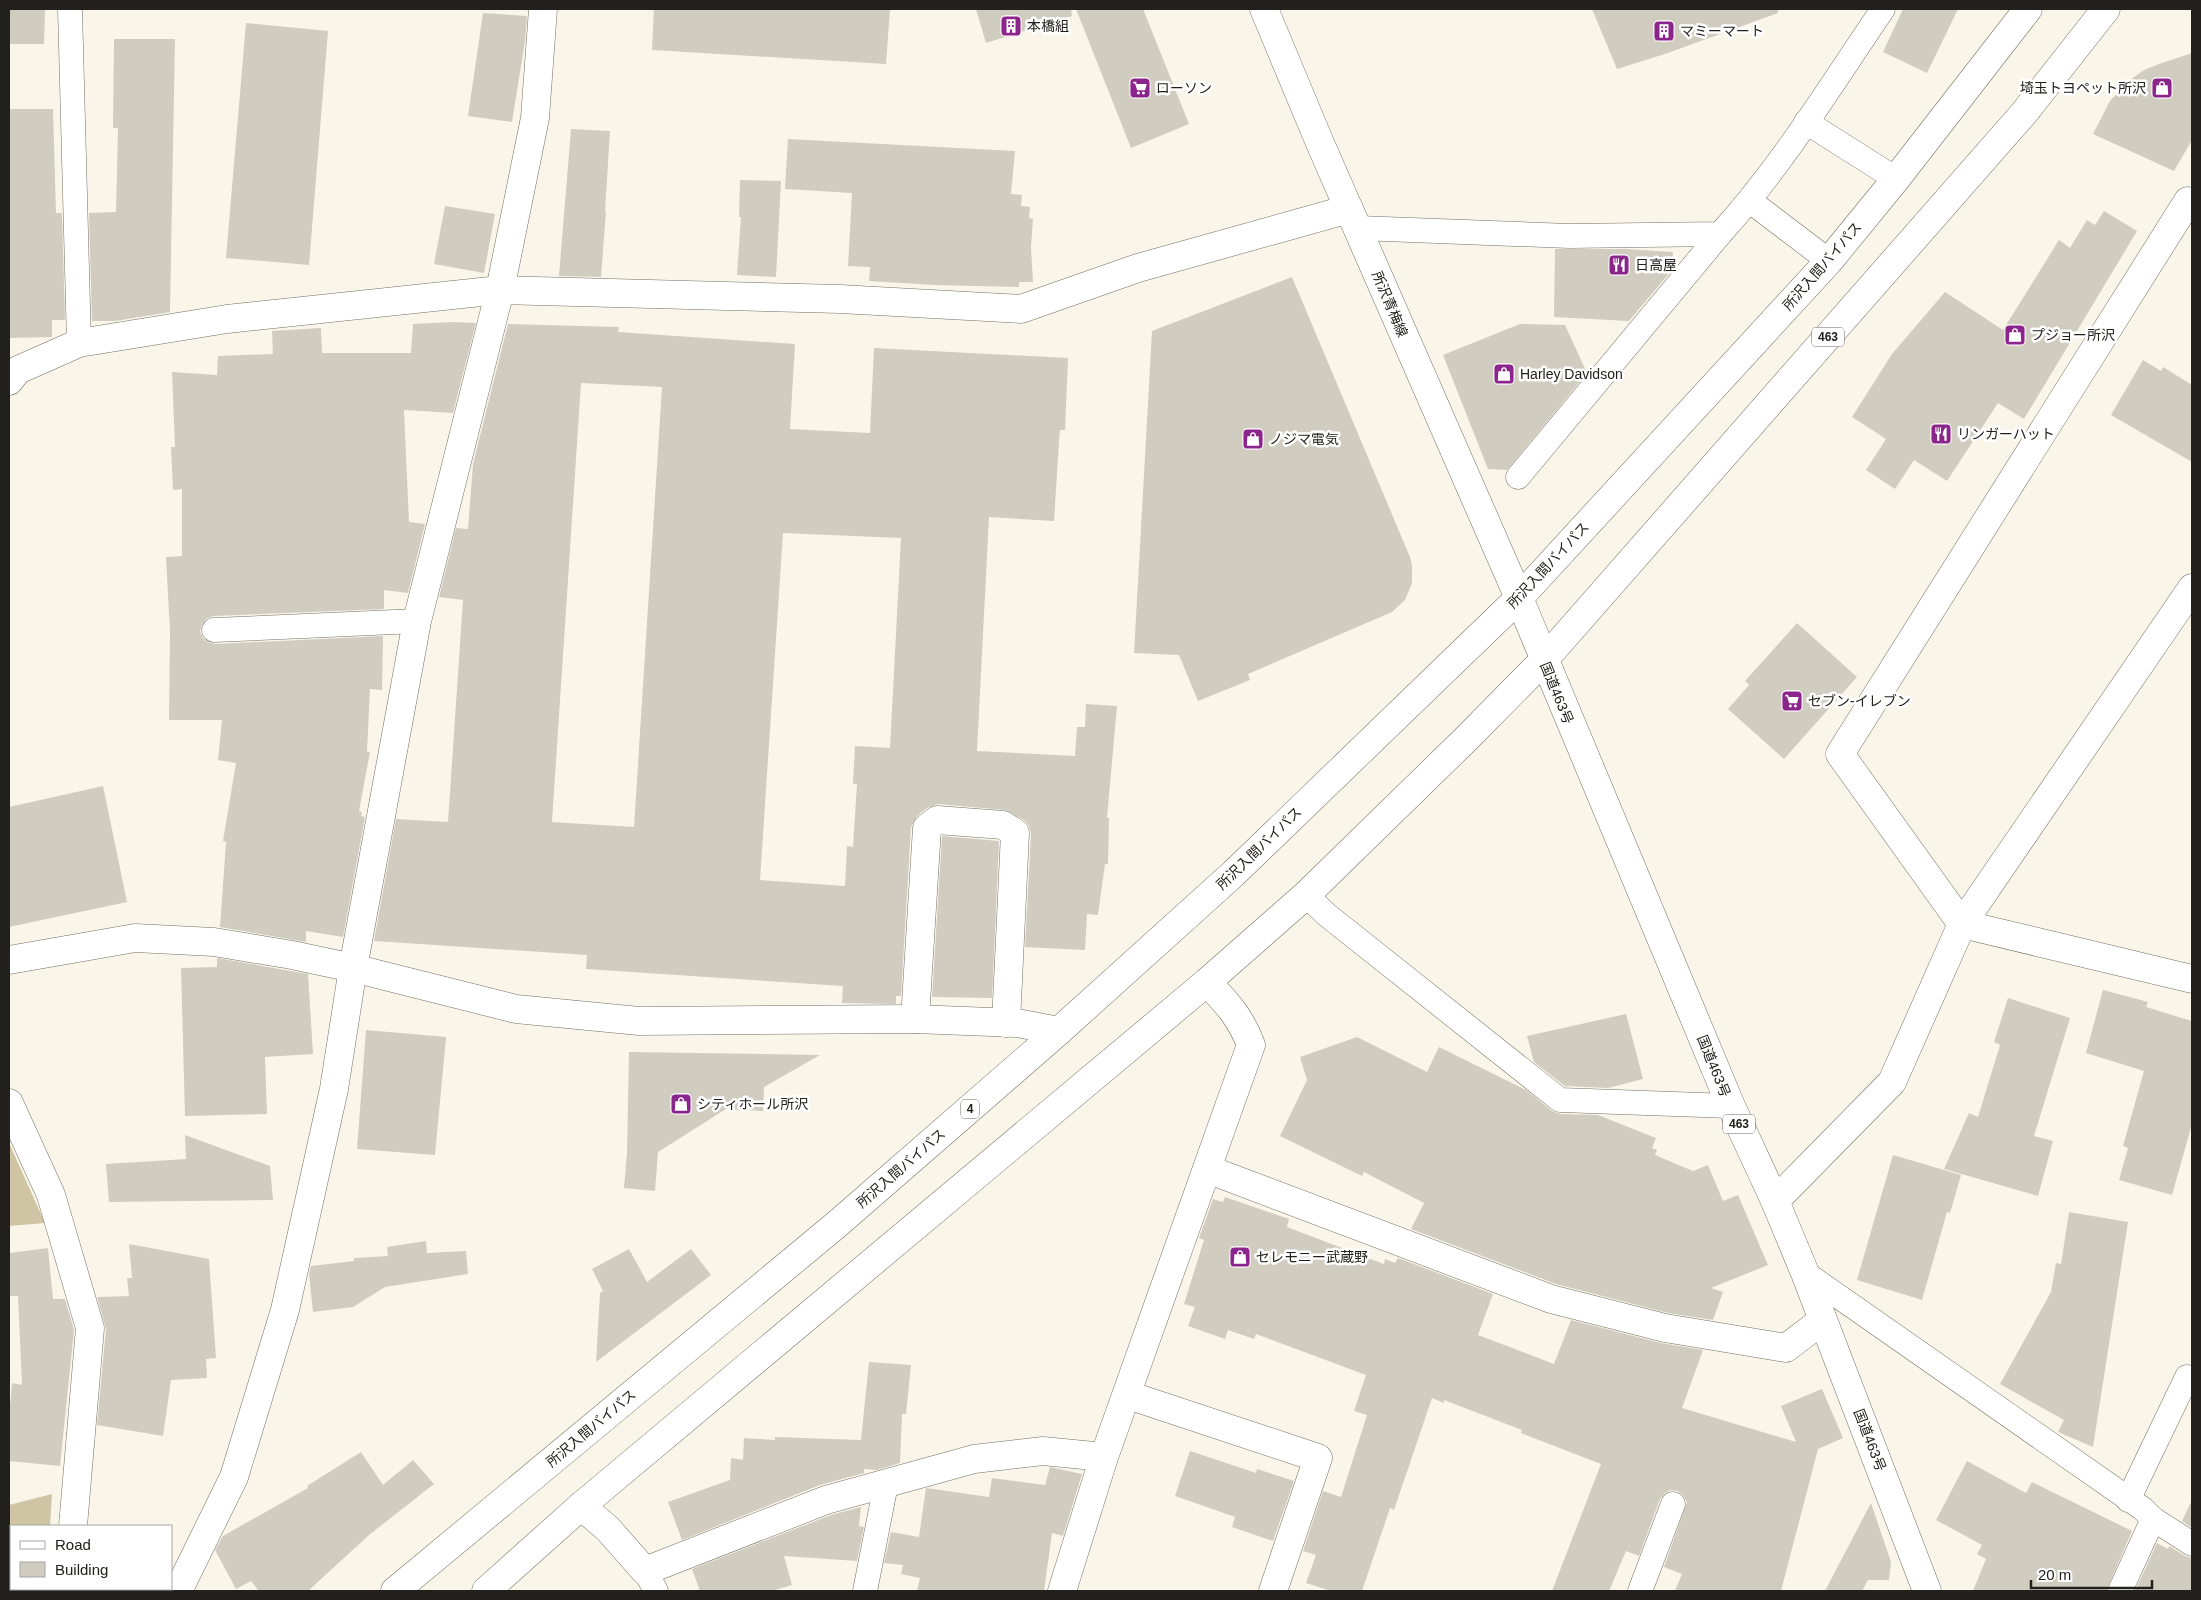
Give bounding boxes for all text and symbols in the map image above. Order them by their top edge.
building icon: 本橋組 [999,14,1023,38]
place label: 本橋組 [1027,18,1069,34]
building icon: マミーマート [1652,19,1676,43]
place label: マミーマート [1680,23,1764,39]
supermarket icon: ローソン [1128,76,1152,100]
shop icon: 埼玉トヨペット所沢 [2150,76,2174,100]
place label: ローソン [1156,80,1212,96]
place label: 埼玉トヨペット所沢 [2020,80,2146,96]
street label: 所沢入間バイパス [1779,219,1865,313]
restaurant icon: 日高屋 [1607,253,1631,277]
place label: 日高屋 [1635,257,1677,273]
street label: 所沢青梅線 [1369,269,1411,339]
shop icon: プジョー所沢 [2003,323,2027,347]
place label: プジョー所沢 [2031,327,2115,343]
road number: 463 [1812,328,1844,347]
shop icon: Harley Davidson [1492,362,1516,386]
place label: Harley Davidson [1520,366,1623,382]
restaurant icon: リンガーハット [1929,422,1953,446]
place label: リンガーハット [1957,426,2055,442]
shop icon: ノジマ電気 [1241,427,1265,451]
place label: ノジマ電気 [1269,431,1339,447]
street label: 所沢入間バイパス [1504,519,1592,611]
street label: 国道463号 [1537,660,1577,726]
supermarket icon: セブン-イレブン [1780,689,1804,713]
place label: セブン-イレブン [1808,693,1911,709]
street label: 所沢入間バイパス [1213,803,1305,893]
street label: 国道463号 [1694,1033,1734,1099]
shop icon: シティホール所沢 [669,1092,693,1116]
place label: シティホール所沢 [697,1096,808,1112]
road number: 4 [961,1100,979,1118]
road number: 463 [1723,1114,1755,1134]
street label: 所沢入間バイパス [854,1125,948,1211]
shop icon: セレモニー武蔵野 [1228,1245,1252,1269]
place label: セレモニー武蔵野 [1256,1249,1368,1265]
street label: 所沢入間バイパス [543,1386,639,1470]
street label: 国道463号 [1851,1407,1889,1473]
legend [10,1525,172,1590]
text: Road [55,1536,91,1553]
scale bar [2031,1558,2152,1590]
text: Building [55,1561,108,1578]
text: 20 m [2038,1566,2071,1583]

